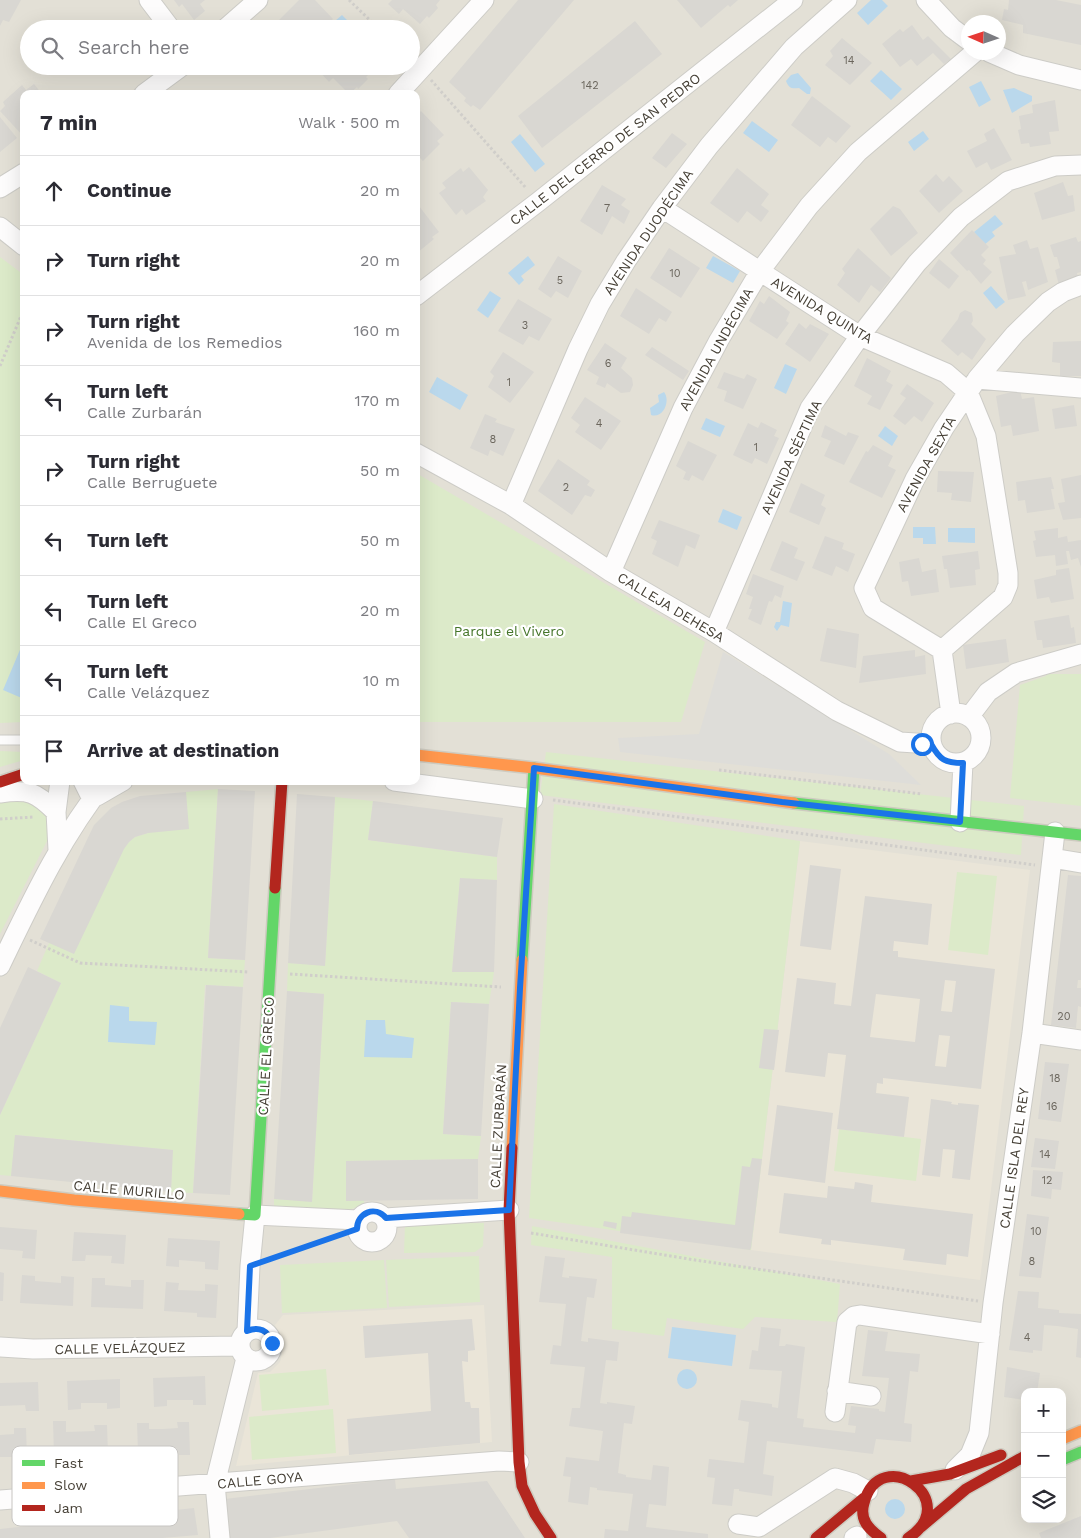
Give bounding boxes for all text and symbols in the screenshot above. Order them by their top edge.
north arrow [961,15,1006,60]
search box [20,20,420,75]
icon: search [38,34,66,62]
text: Search here [78,36,189,59]
house number: 14 [843,54,855,67]
street label: CALLE DEL CERRO DE SAN PEDRO [506,70,704,228]
house number: 142 [581,79,599,92]
text: 7 min [40,110,97,135]
text: Walk · 500 m [298,113,400,132]
street label: AVENIDA DUODÉCIMA [600,166,696,298]
icon: ahead [40,177,68,205]
text: Continue [87,179,171,202]
text: 20 m [360,181,400,200]
house number: 7 [604,202,610,215]
icon: right [40,247,68,275]
text: Turn right [87,249,180,272]
text: 20 m [360,251,400,270]
house number: 10 [669,267,681,280]
street label: AVENIDA QUINTA [768,273,876,347]
house number: 5 [557,274,563,287]
street label: AVENIDA UNDÉCIMA [676,285,756,413]
text: Turn right [87,310,180,333]
icon: right [40,317,68,345]
house number: 3 [522,319,528,332]
text: 160 m [353,321,400,340]
text: Avenida de los Remedios [87,333,282,352]
house number: 6 [605,357,612,370]
house number: 1 [507,376,511,389]
text: Turn left [87,380,168,403]
icon: left [40,387,68,415]
text: 170 m [354,391,400,410]
street label: AVENIDA SÉPTIMA [757,397,825,517]
text: Calle Zurbarán [87,403,202,422]
street label: AVENIDA SEXTA [893,413,959,515]
house number: 4 [596,417,603,430]
house number: 8 [490,433,497,446]
house number: 1 [754,441,758,454]
text: Turn right [87,450,180,473]
icon: right [40,457,68,485]
text: 50 m [360,461,400,480]
text: Calle Berruguete [87,473,217,492]
house number: 2 [563,481,569,494]
icon: left [40,527,68,555]
text: Turn left [87,529,168,552]
text: 50 m [360,531,400,550]
street label: CALLEJA DEHESA [615,569,727,645]
text: Turn left [87,590,168,613]
icon: left [40,597,68,625]
text: 20 m [360,601,400,620]
text: Calle El Greco [87,613,197,632]
park label: Parque el Vivero [454,623,564,639]
text: Turn left [87,660,168,683]
icon: left [40,667,68,695]
text: 10 m [363,671,400,690]
text: Calle Velázquez [87,683,210,702]
route start [911,733,934,756]
icon: arrive [40,737,68,765]
text: Arrive at destination [87,739,279,762]
street label: CALLE EL GRECO [255,996,277,1116]
house number: 20 [1057,1010,1071,1023]
street label: CALLE ZURBARÁN [487,1063,509,1189]
house number: 18 [1049,1072,1061,1085]
street label: CALLE ISLA DEL REY [996,1086,1032,1230]
house number: 16 [1047,1100,1058,1113]
house number: 14 [1039,1148,1051,1161]
house number: 12 [1042,1174,1052,1187]
street label: CALLE MURILLO [73,1177,185,1203]
house number: 10 [1030,1225,1042,1238]
house number: 8 [1029,1255,1036,1268]
house number: 4 [1024,1331,1031,1344]
route end [261,1332,284,1355]
street label: CALLE VELÁZQUEZ [54,1339,186,1357]
map controls [1021,1388,1066,1523]
button: + [1021,1388,1066,1433]
button: − [1021,1433,1066,1478]
legend [12,1446,178,1526]
text: Fast [54,1455,83,1471]
street label: CALLE GOYA [216,1468,304,1492]
text: Slow [54,1477,87,1493]
button: layers [1021,1478,1066,1523]
text: Jam [54,1500,83,1516]

